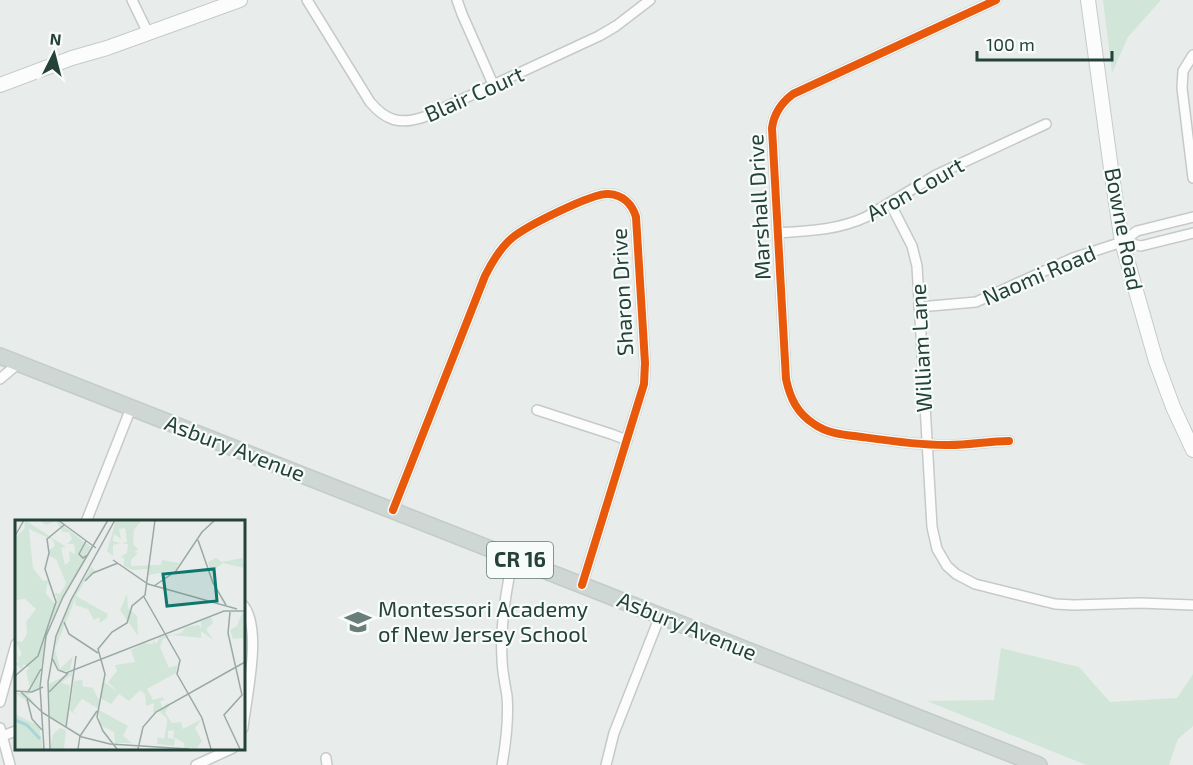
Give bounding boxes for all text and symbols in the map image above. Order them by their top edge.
north arrow [24,24,84,84]
scale bar [977,24,1112,62]
text: N [49,29,62,49]
text: 100 m [986,33,1035,55]
street label: Blair Court [420,60,527,126]
street label: Marshall Drive [741,134,775,281]
street label: Aron Court [861,151,968,225]
street label: Bowne Road [1100,165,1150,292]
street label: Sharon Drive [605,227,637,357]
street label: Naomi Road [978,239,1099,310]
street label: William Lane [904,283,936,413]
street label: Asbury Avenue [162,408,309,486]
inset map [15,520,244,750]
road number: CR 16 [487,542,553,578]
street label: Asbury Avenue [614,585,761,665]
place label: Montessori Academy of New Jersey School [378,595,588,646]
school or university icon: Montessori Academy of New Jersey School [343,607,373,637]

